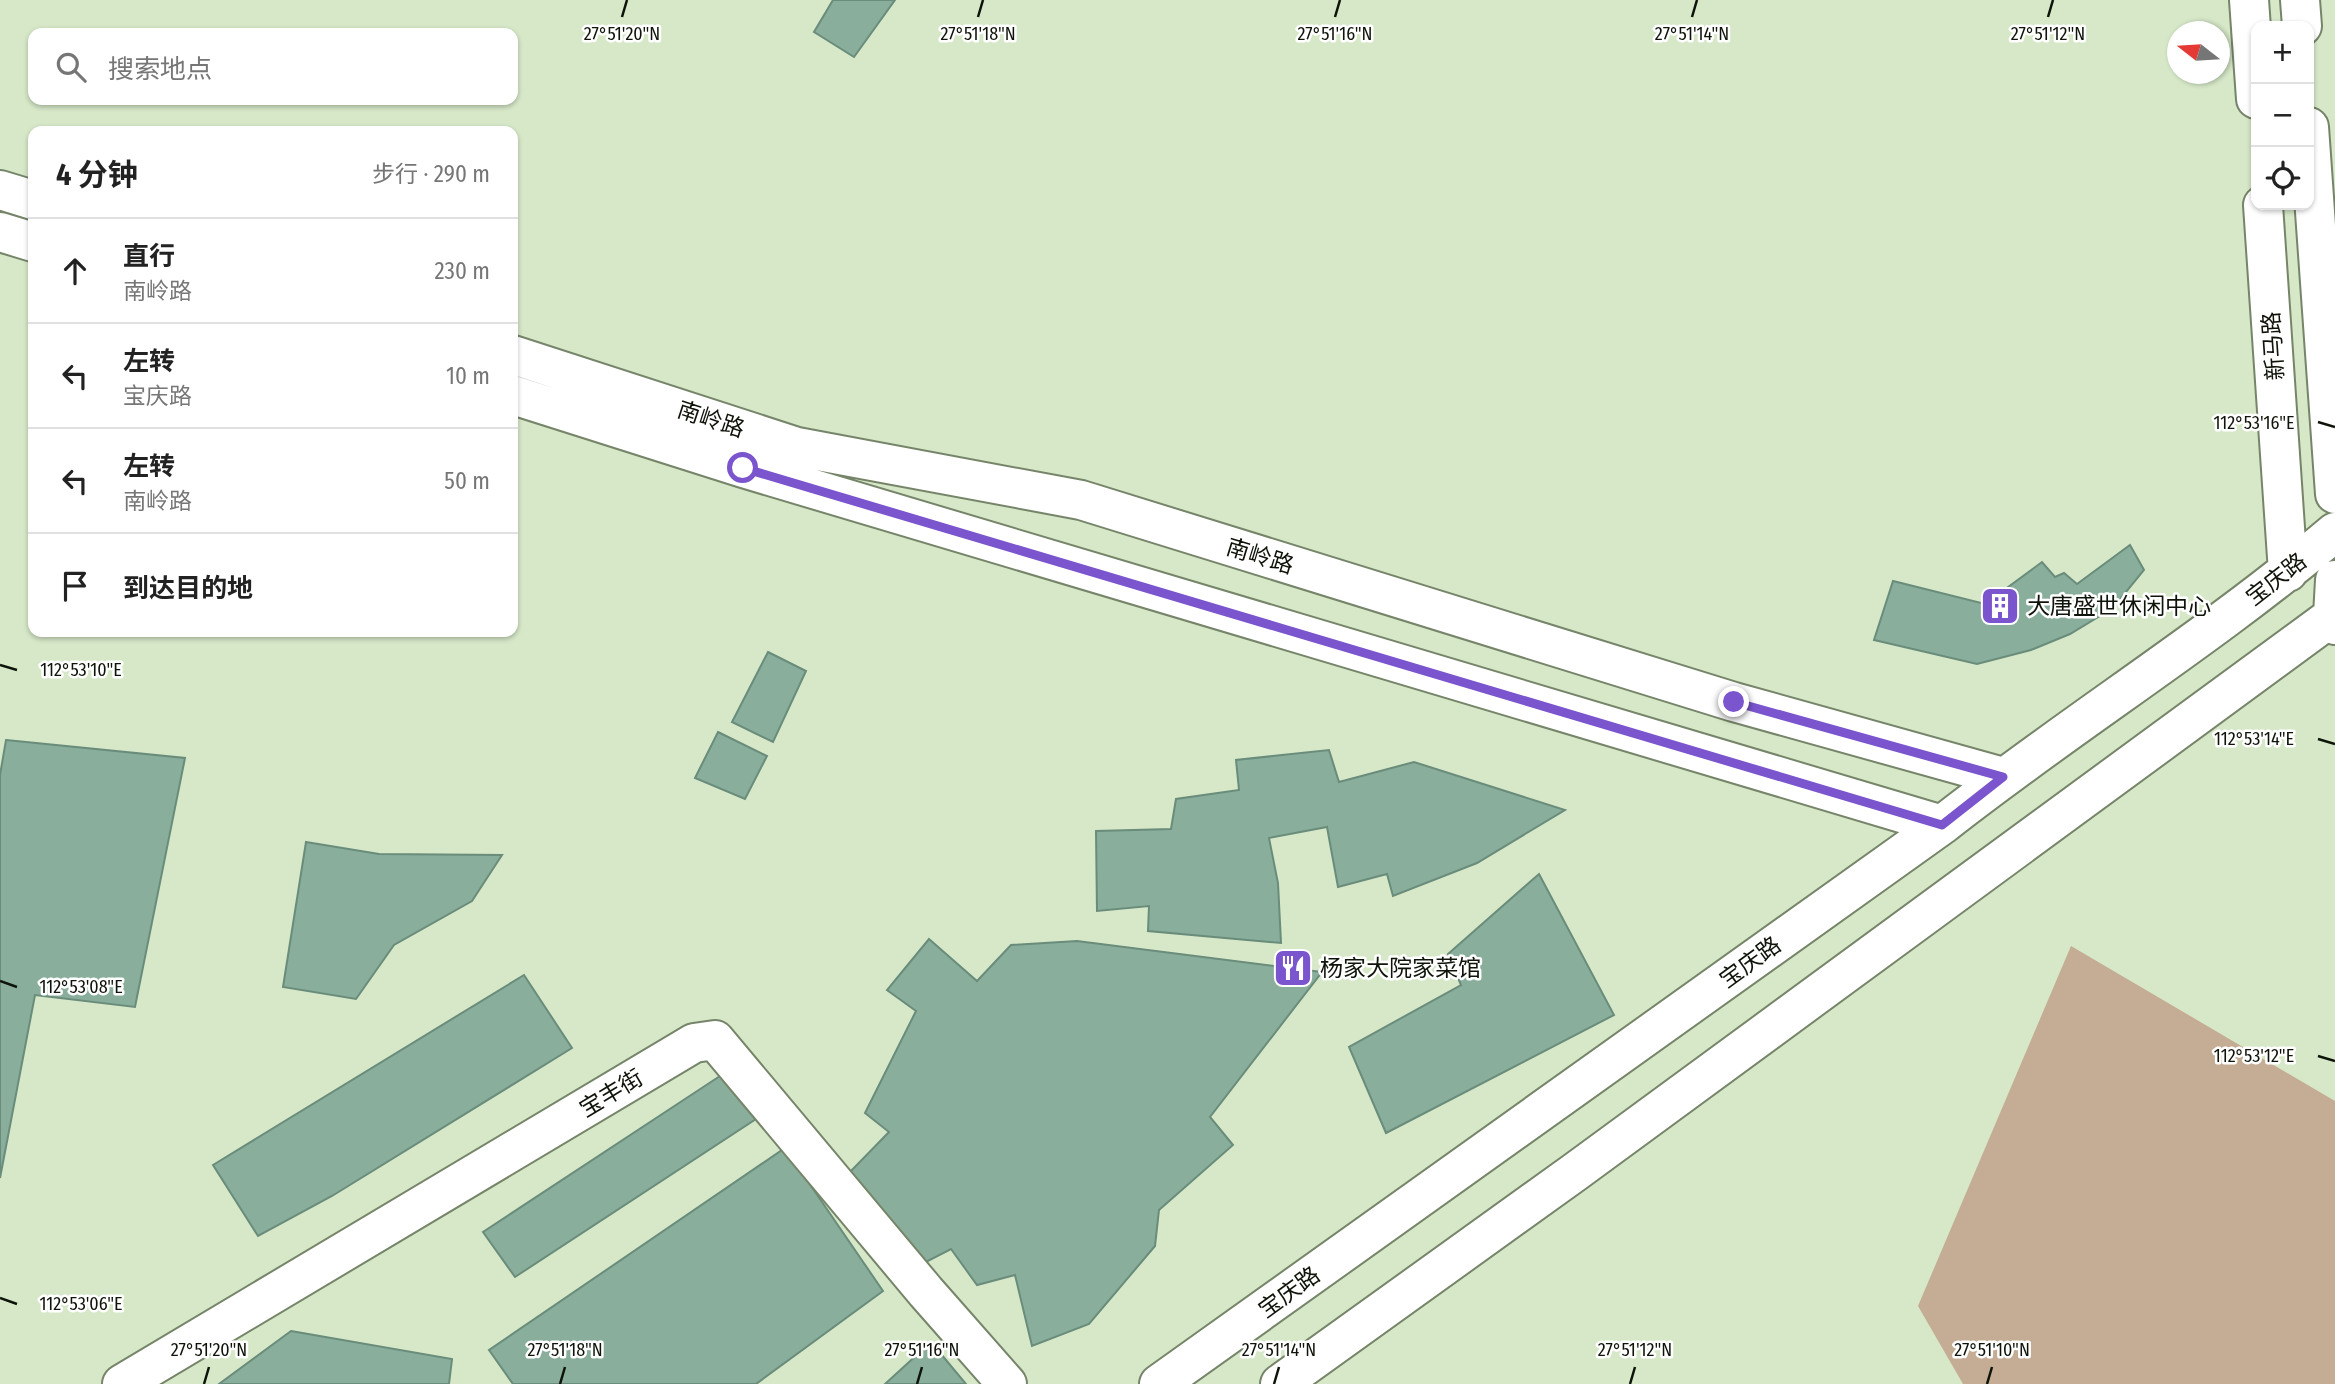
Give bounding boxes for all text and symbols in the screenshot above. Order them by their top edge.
north arrow [2167,21,2230,84]
map controls [2251,21,2314,210]
button: + [2251,21,2314,84]
text: 27°51'20"N [584,23,660,45]
text: 27°51'18"N [940,23,1016,45]
text: 27°51'16"N [1297,23,1373,45]
text: 27°51'14"N [1655,23,1729,45]
text: 27°51'12"N [2011,23,2085,45]
search box [28,28,518,105]
icon: search [52,48,90,86]
text: 搜索地点 [108,54,212,85]
button: − [2251,84,2314,147]
button: locate [2251,147,2314,210]
text: 4 分钟 [56,157,138,193]
text: 步行 · 290 m [372,160,490,188]
text: 直行 [123,241,175,272]
icon: ahead [56,252,94,290]
text: 230 m [434,257,490,285]
text: 南岭路 [123,277,192,305]
street label: 新马路 [2257,311,2289,381]
text: 左转 [123,346,175,377]
icon: left [56,357,94,395]
text: 10 m [446,362,490,390]
text: 宝庆路 [123,382,192,410]
street label: 南岭路 [674,395,748,443]
text: 112°53'16"E [2214,412,2294,434]
text: 左转 [123,451,175,482]
route start [727,452,758,483]
icon: left [56,462,94,500]
text: 50 m [444,467,490,495]
text: 南岭路 [123,487,192,515]
street label: 南岭路 [1223,533,1297,579]
street label: 宝庆路 [2240,547,2312,611]
icon: arrive [56,567,94,605]
text: 到达目的地 [123,573,253,604]
building icon: 大唐盛世休闲中心 [1979,585,2021,627]
place label: 大唐盛世休闲中心 [2027,592,2211,620]
text: 112°53'10"E [40,659,122,681]
route end [1718,686,1749,717]
text: 112°53'14"E [2214,728,2294,750]
street label: 宝庆路 [1714,930,1786,994]
restaurant icon: 杨家大院家菜馆 [1272,947,1314,989]
place label: 杨家大院家菜馆 [1320,954,1481,982]
text: 112°53'08"E [39,976,123,998]
text: 112°53'12"E [2214,1045,2294,1067]
street label: 宝丰街 [574,1063,648,1123]
street label: 宝庆路 [1253,1260,1325,1324]
text: 112°53'06"E [39,1293,123,1315]
text: 27°51'20"N [171,1339,247,1361]
text: 27°51'18"N [527,1339,603,1361]
text: 27°51'16"N [884,1339,960,1361]
text: 27°51'14"N [1242,1339,1316,1361]
text: 27°51'12"N [1598,1339,1672,1361]
text: 27°51'10"N [1954,1339,2030,1361]

